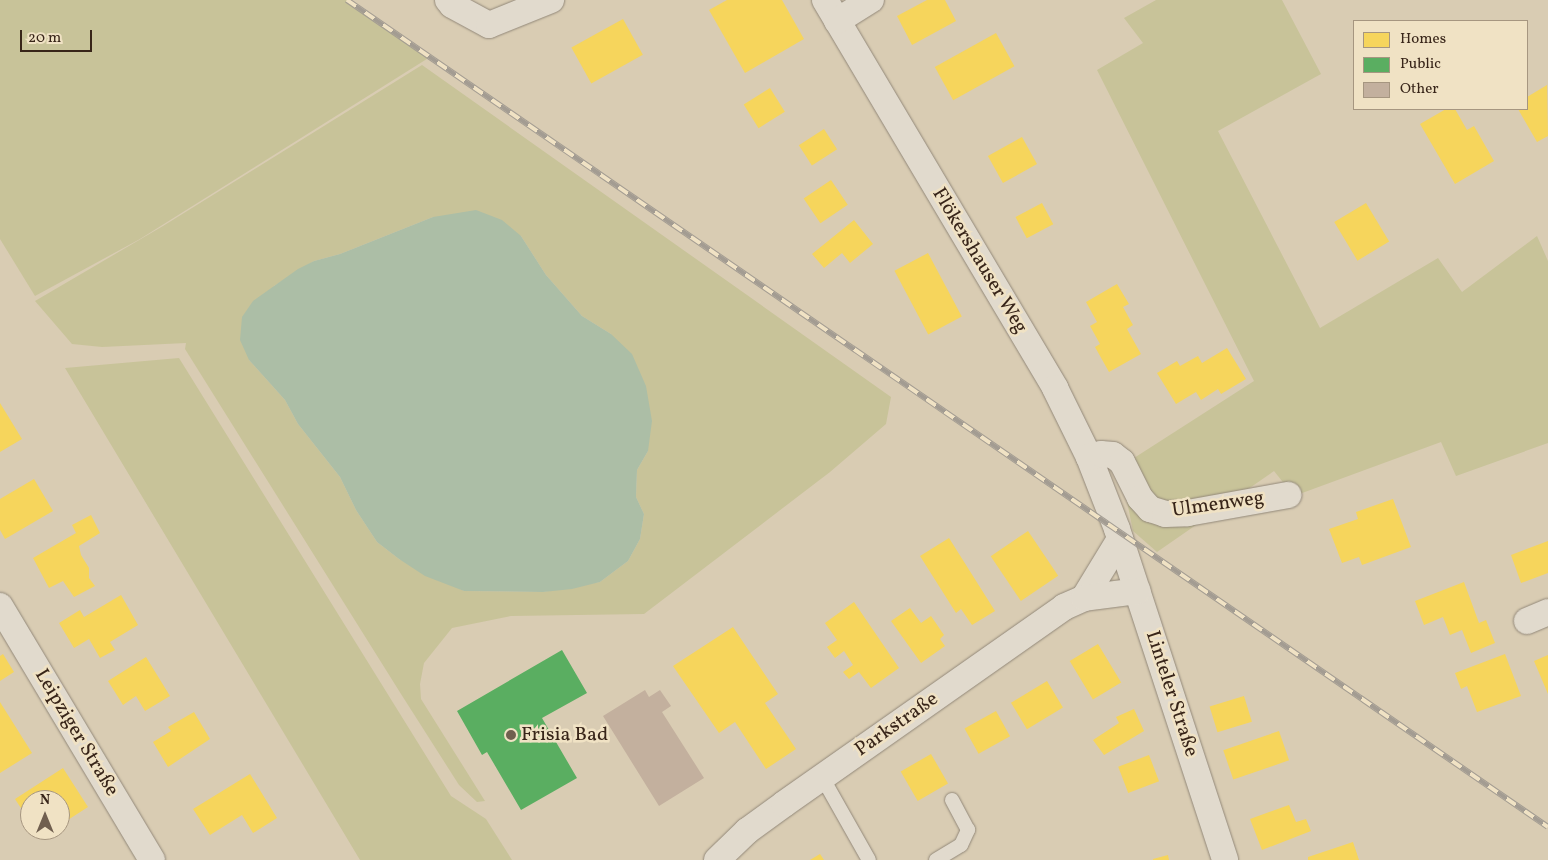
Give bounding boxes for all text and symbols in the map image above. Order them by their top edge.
scale bar [22,20,95,52]
legend [1353,20,1528,110]
text: 20 m [28,28,61,49]
text: Homes [1400,29,1446,50]
text: Public [1400,54,1441,75]
text: Other [1400,79,1439,100]
street label: Flökershauser Weg [926,184,1032,338]
street label: Ulmenweg [1170,487,1266,523]
street label: Linteler Straße [1139,628,1203,760]
street label: Leipziger Straße [29,665,123,801]
street label: Parkstraße [851,688,943,762]
place label: Frisia Bad [521,723,608,747]
marker: Frisia Bad [505,729,517,741]
north arrow [20,790,70,840]
text: N [40,791,50,810]

